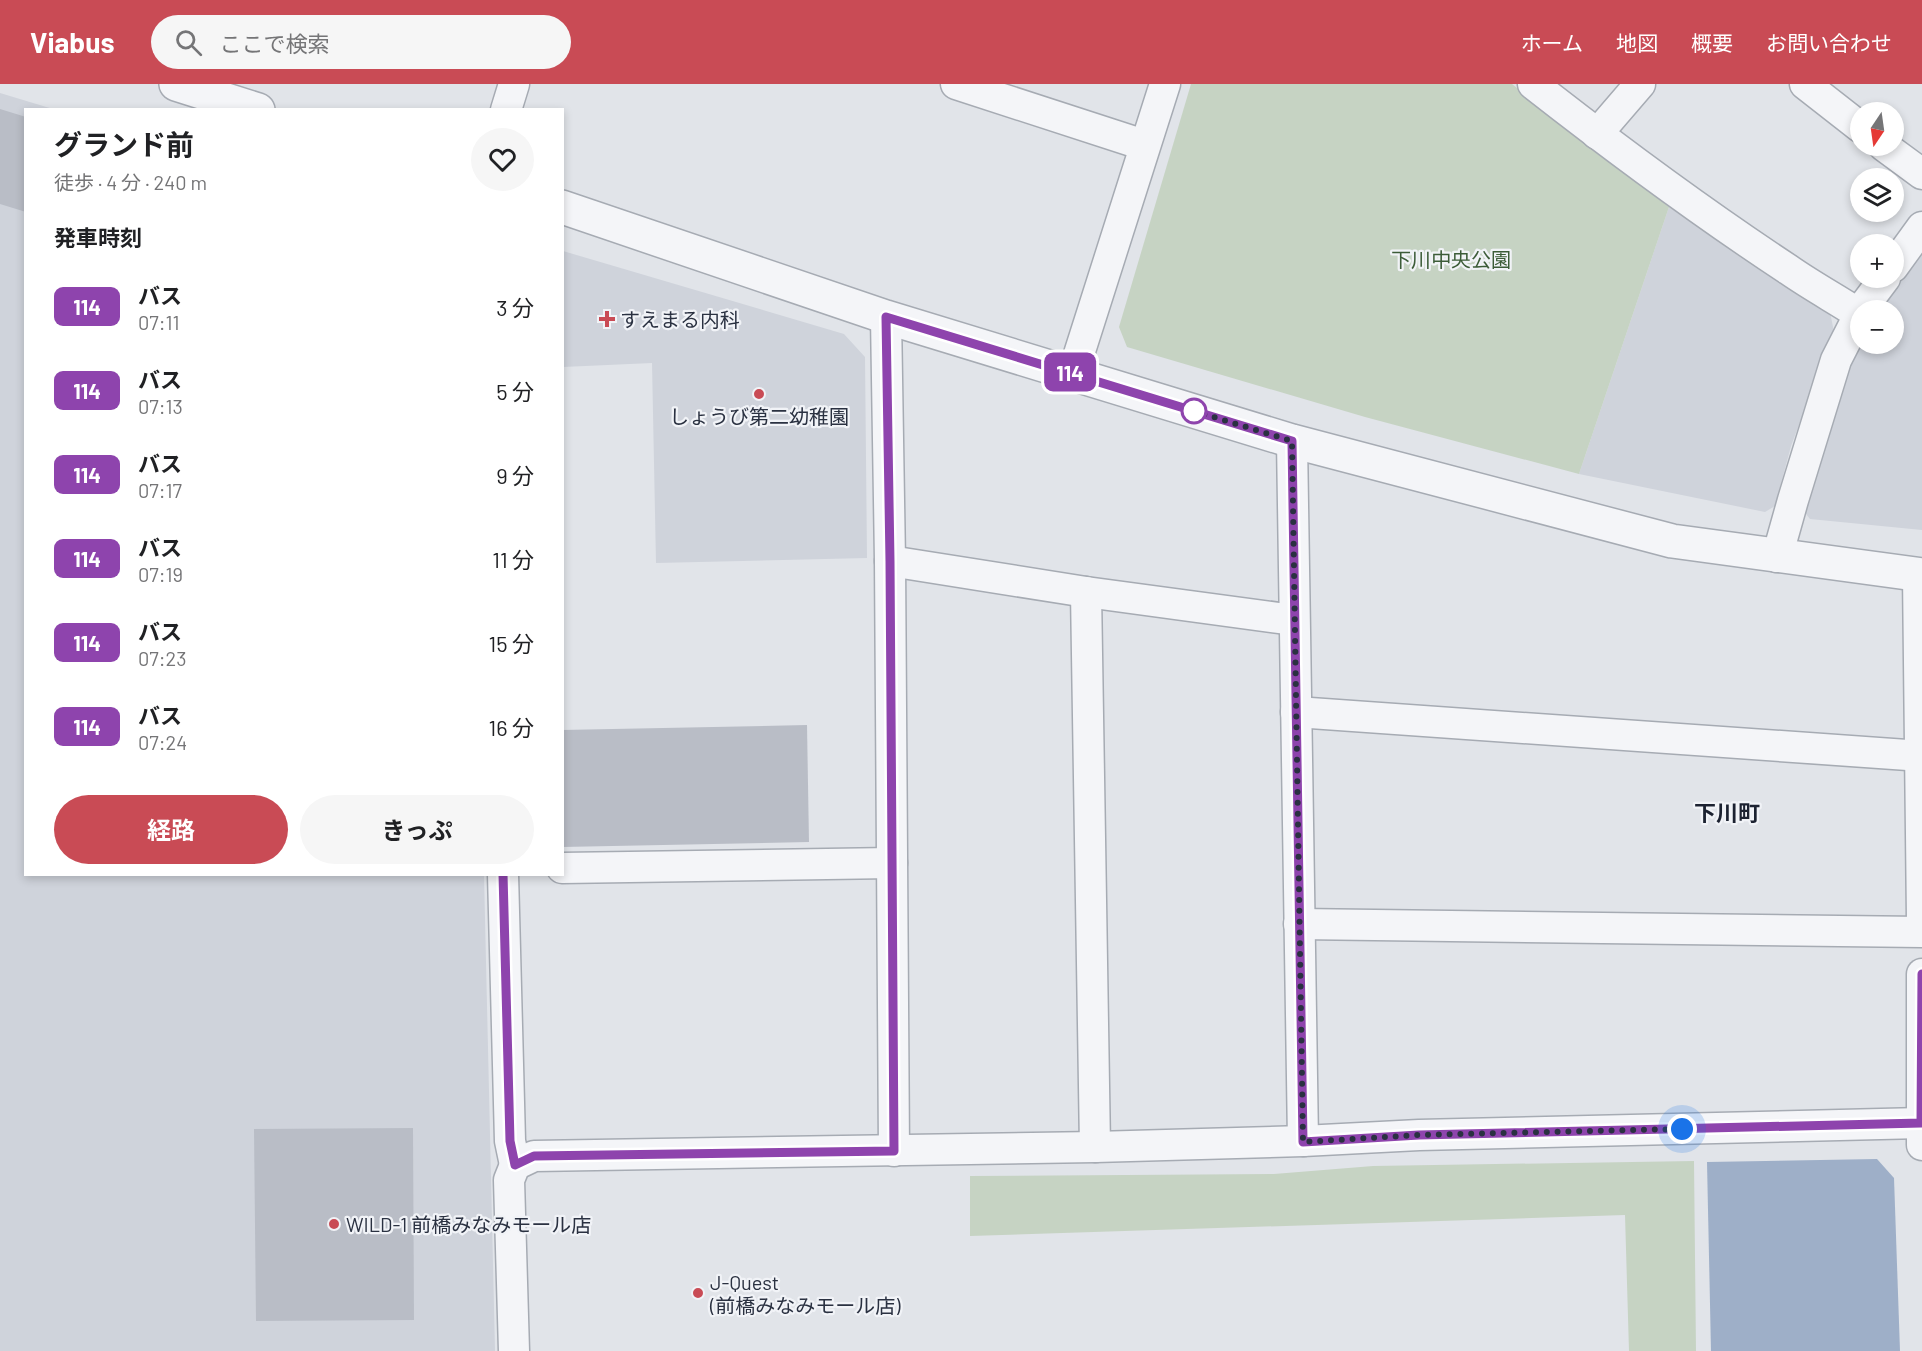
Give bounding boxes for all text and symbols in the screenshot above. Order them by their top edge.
search box [151,15,571,69]
text: Viabus [30,25,115,59]
icon: search [172,26,205,59]
text: ここで検索 [220,30,330,56]
text: ホーム [1521,30,1583,55]
text: 地図 [1616,30,1658,55]
text: 概要 [1691,30,1733,55]
text: お問い合わせ [1766,30,1892,55]
north arrow [1850,102,1904,156]
map controls [1850,102,1904,354]
text: グランド前 [54,127,194,161]
button: heart [471,128,534,191]
button: layers [1850,168,1904,222]
text: 徒歩 · 4 分 · 240 m [54,170,207,194]
text: 発車時刻 [54,224,142,250]
button: + [1850,234,1904,288]
park label: 下川中央公園 [1391,247,1511,271]
text: バス [138,282,182,308]
text: 114 [73,294,101,319]
text: 3 分 [496,294,534,320]
button: − [1850,300,1904,354]
place label: すえまる内科 [620,307,740,331]
text: 07:11 [138,310,180,334]
marker: すえまる内科 [598,310,616,328]
line badge: 114 [1036,352,1104,392]
text: 114 [1056,360,1084,385]
text: バス [138,366,182,392]
text: 114 [73,378,101,403]
text: 5 分 [496,378,534,404]
marker: しょうび第二幼稚園 [752,387,766,401]
text: 07:13 [138,394,183,418]
unlabelled marker [1181,398,1207,424]
place label: しょうび第二幼稚園 [669,404,849,428]
text: バス [138,450,182,476]
text: 114 [73,462,101,487]
text: 9 分 [496,462,534,488]
text: 07:17 [138,478,182,502]
text: バス [138,534,182,560]
text: 114 [73,546,101,571]
text: 11 分 [492,546,534,572]
text: 07:19 [138,562,183,586]
text: バス [138,618,182,644]
text: 114 [73,630,101,655]
text: 15 分 [489,630,534,656]
text: 07:23 [138,646,186,670]
text: バス [138,702,182,728]
text: 114 [73,714,101,739]
text: 16 分 [489,714,534,740]
text: 07:24 [138,730,187,754]
button: 経路 [54,795,288,864]
button: きっぷ [300,795,534,864]
district label: 下川町 [1694,799,1760,825]
your location [1667,1114,1697,1144]
place label: WILD-1 前橋みなみモール店 [346,1212,591,1236]
marker: WILD-1 前橋みなみモール店 [327,1217,341,1231]
place label: J-Quest (前橋みなみモール店) [709,1270,901,1317]
marker: J-Quest (前橋みなみモール店) [691,1286,705,1300]

